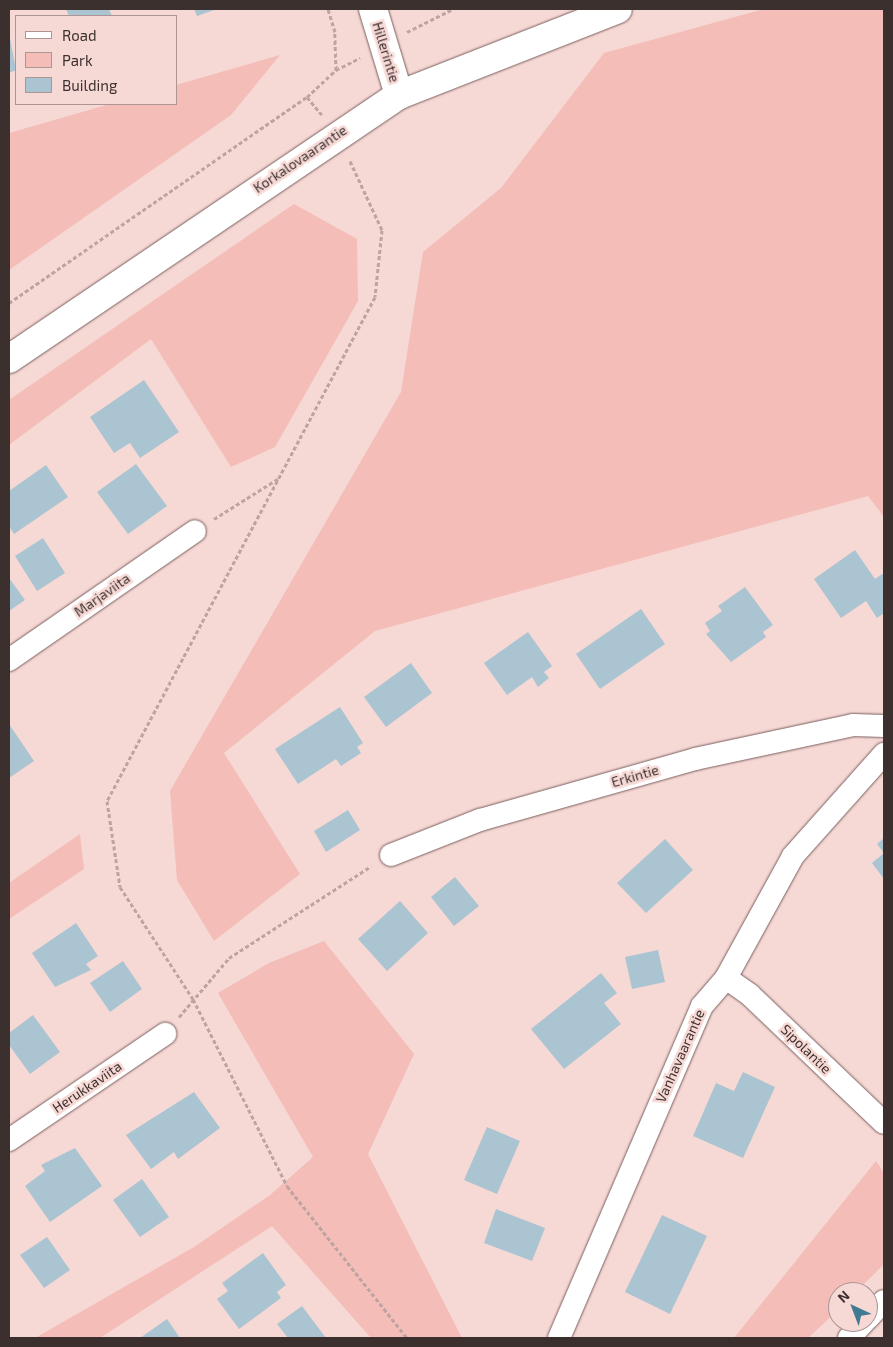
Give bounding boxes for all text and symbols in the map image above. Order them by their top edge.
legend [15,15,178,105]
street label: Hillerintie [369,20,403,84]
text: Road [62,26,97,44]
text: Park [62,51,93,69]
text: Building [62,76,117,94]
street label: Korkalovaarantie [250,122,350,196]
street label: Marjaviita [71,570,133,620]
street label: Erkintie [609,761,661,791]
street label: Vanhavaarantie [652,1007,708,1105]
street label: Sipolantie [777,1021,835,1077]
street label: Herukkaviita [49,1058,125,1116]
north arrow [828,1282,878,1332]
text: N [834,1287,853,1306]

